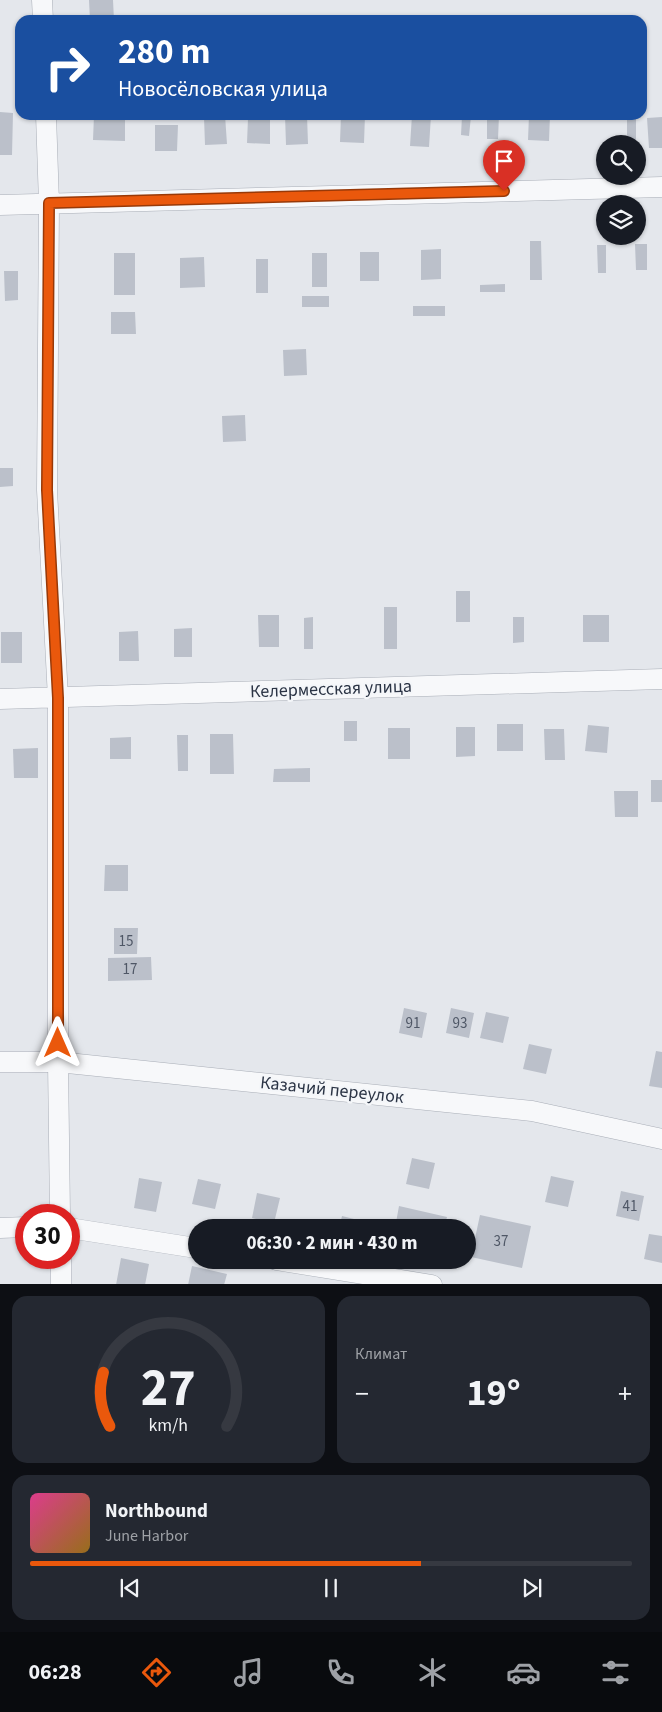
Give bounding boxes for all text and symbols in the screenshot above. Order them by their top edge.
text: 280 m [118,27,210,77]
icon: right [35,35,100,100]
text: Новосёловская улица [118,73,328,105]
map controls [596,135,646,245]
button: search [596,135,646,185]
pin [483,140,525,191]
icon: arrive [490,147,518,175]
button: layers [596,195,646,245]
street label: Келермесская улица [250,674,412,704]
house number: 15 [119,931,133,952]
house number: 17 [123,959,137,980]
house number: 91 [406,1013,420,1034]
house number: 93 [453,1013,467,1034]
position arrow [31,1016,83,1068]
street label: Казачий переулок [259,1070,405,1110]
house number: 41 [623,1196,637,1217]
speed limit sign: 30 [15,1204,80,1269]
text: 06:30 · 2 мин · 430 m [246,1230,418,1257]
house number: 37 [494,1231,508,1252]
text: Климат [355,1343,407,1365]
text: 27 [141,1352,196,1426]
text: 19° [467,1366,521,1420]
text: − [355,1374,369,1414]
text: + [618,1374,632,1414]
text: km/h [149,1413,188,1438]
text: Northbound [105,1498,208,1525]
text: June Harbor [105,1525,188,1547]
icon: previous [116,1574,144,1602]
icon: pause [317,1574,345,1602]
icon: next [518,1574,546,1602]
icon: directions [139,1655,174,1690]
icon: music [231,1655,266,1690]
icon: phone [323,1655,358,1690]
icon: climate [415,1655,450,1690]
icon: car [506,1655,541,1690]
icon: filters [598,1655,633,1690]
text: 06:28 [28,1656,82,1688]

